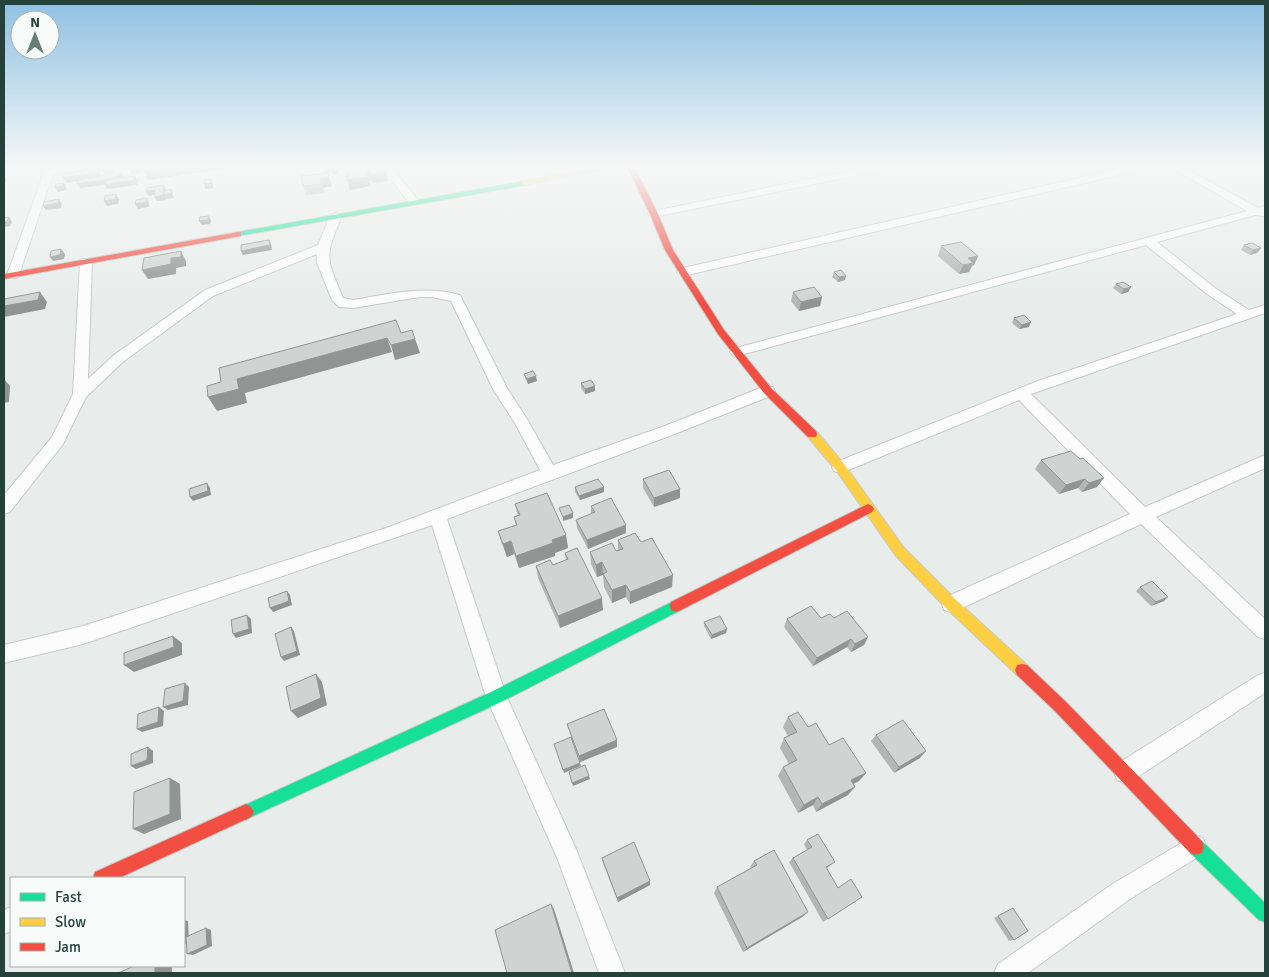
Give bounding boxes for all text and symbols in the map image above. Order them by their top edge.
north arrow [10,10,60,60]
text: N [30,14,40,31]
legend [10,877,185,967]
text: Fast [55,888,82,906]
text: Slow [55,913,86,931]
text: Jam [55,938,81,956]

